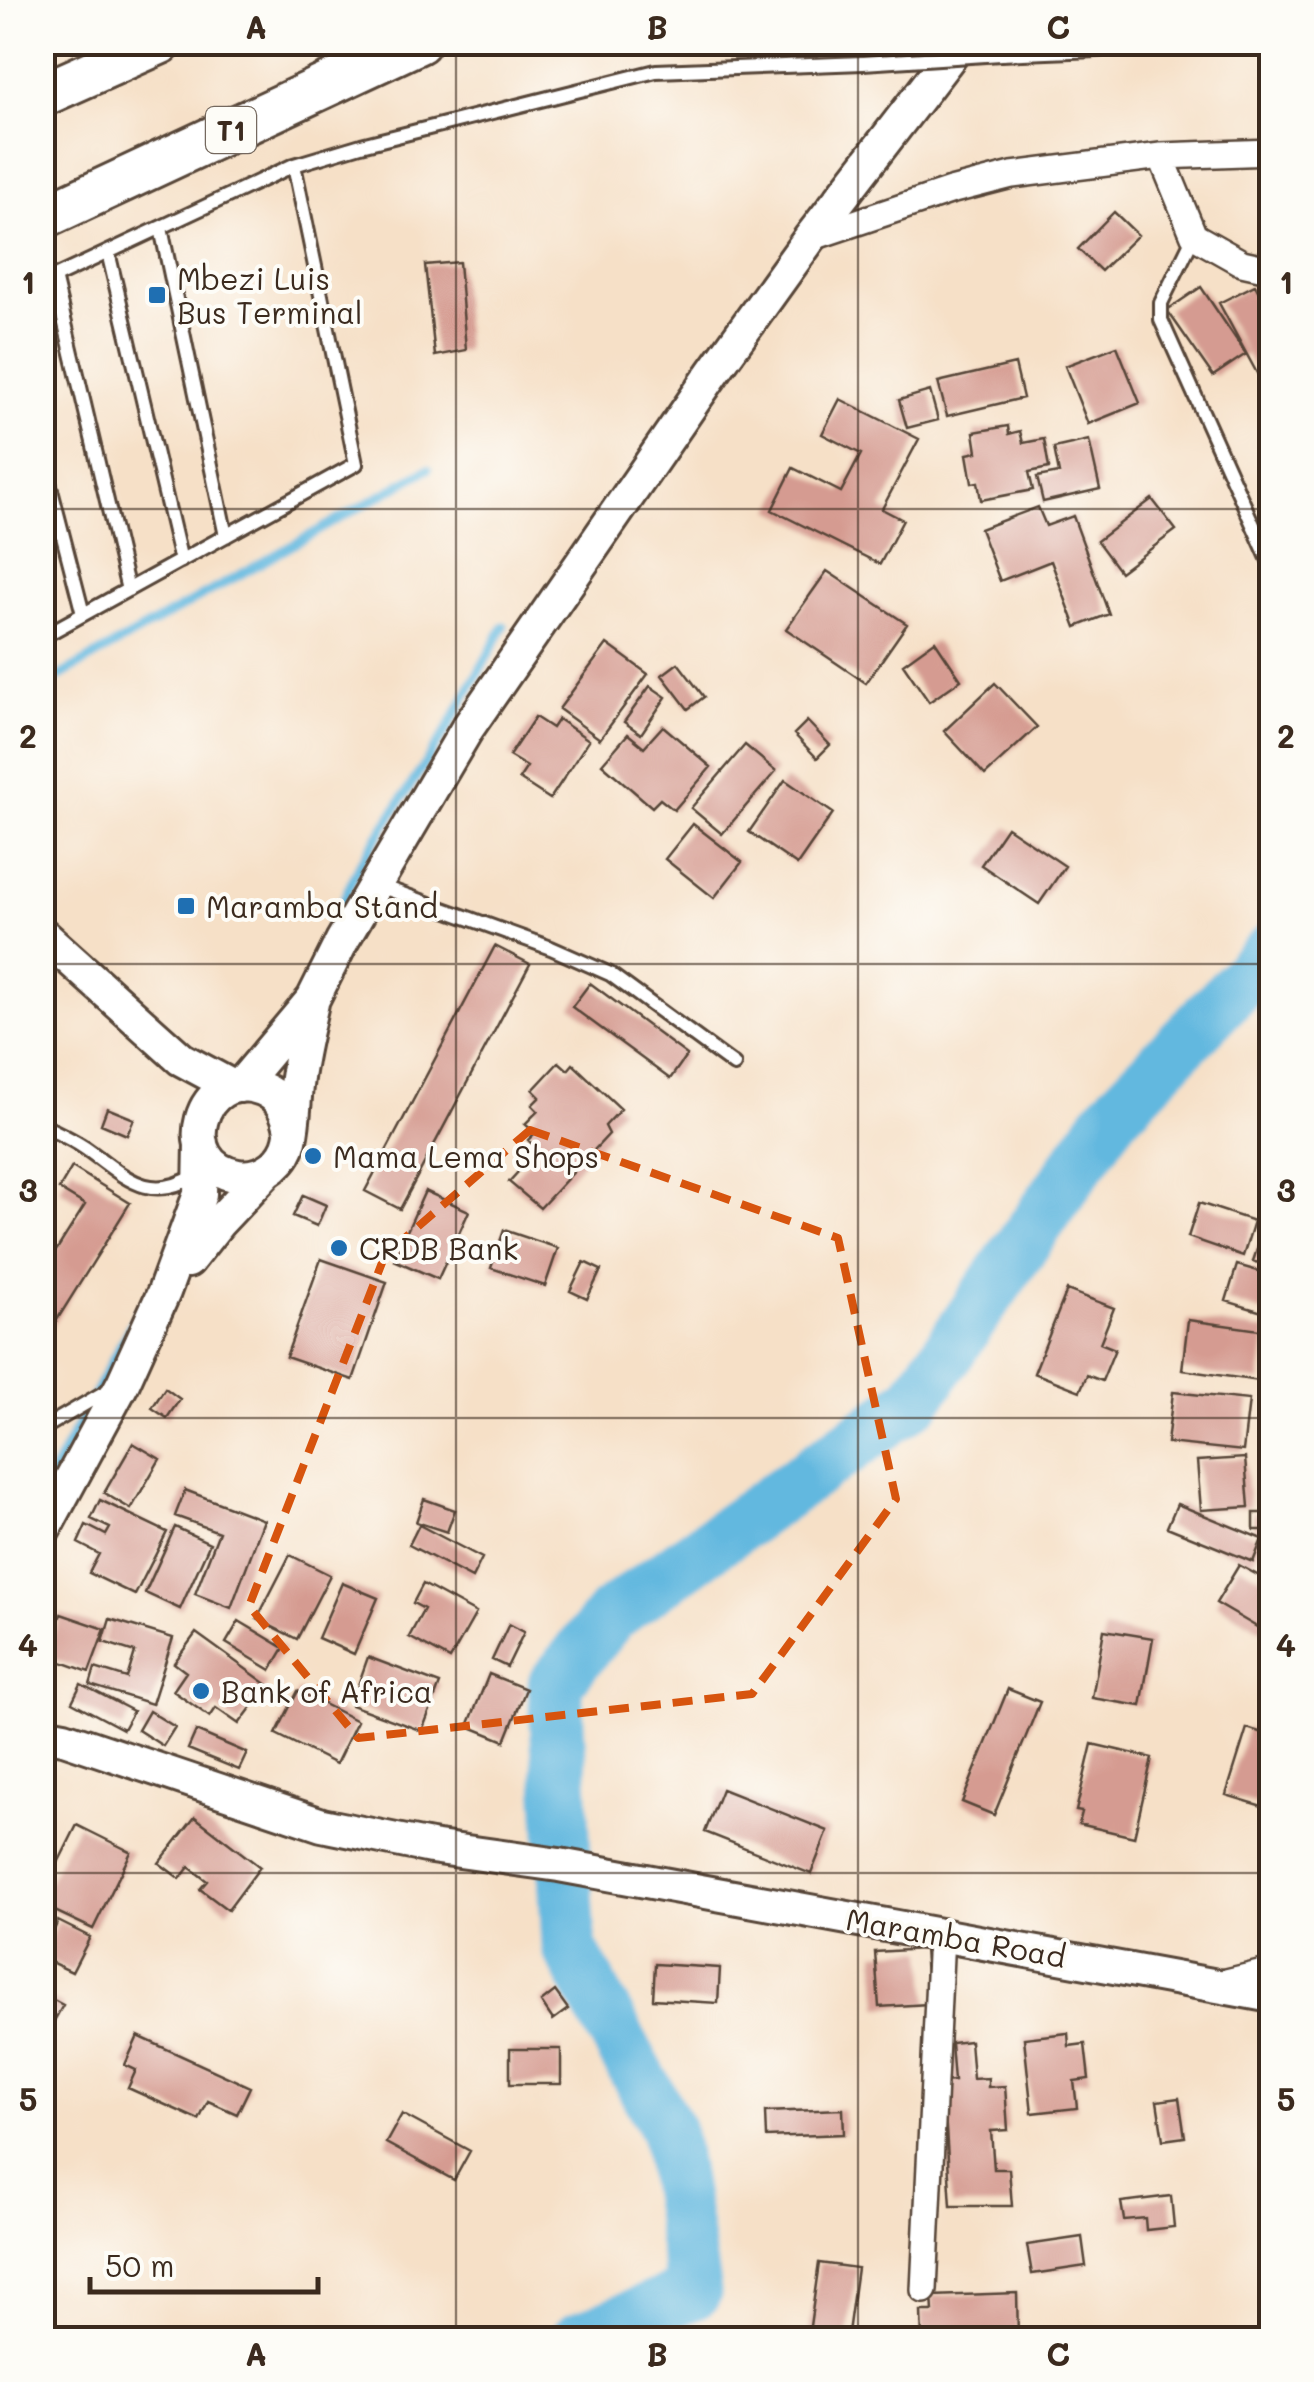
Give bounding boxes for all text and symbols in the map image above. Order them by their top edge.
text: A [245,5,267,47]
text: B [646,5,668,47]
text: C [1046,5,1070,47]
road number: T1 [206,107,256,153]
place label: Mbezi Luis Bus Terminal [177,258,363,332]
text: 1 [21,260,35,302]
text: 1 [1279,260,1293,302]
marker: Mbezi Luis Bus Terminal [146,284,168,306]
text: 2 [19,714,37,756]
text: 2 [1277,714,1295,756]
place label: Maramba Stand [206,886,438,926]
marker: Maramba Stand [175,895,197,917]
place label: Mama Lema Shops [333,1136,599,1176]
marker: Mama Lema Shops [302,1145,324,1167]
text: 3 [18,1168,38,1210]
text: 3 [1276,1168,1296,1210]
place label: CRDB Bank [359,1228,518,1268]
marker: CRDB Bank [328,1237,350,1259]
text: 4 [18,1623,38,1665]
text: 4 [1276,1623,1296,1665]
place label: Bank of Africa [221,1671,433,1711]
marker: Bank of Africa [190,1680,212,1702]
street label: Maramba Road [843,1898,1069,1976]
text: 5 [19,2077,37,2119]
text: 5 [1277,2077,1295,2119]
scale bar [90,2232,318,2294]
text: 50 m [105,2245,175,2285]
text: A [245,2332,267,2374]
text: B [646,2332,668,2374]
text: C [1046,2332,1070,2374]

